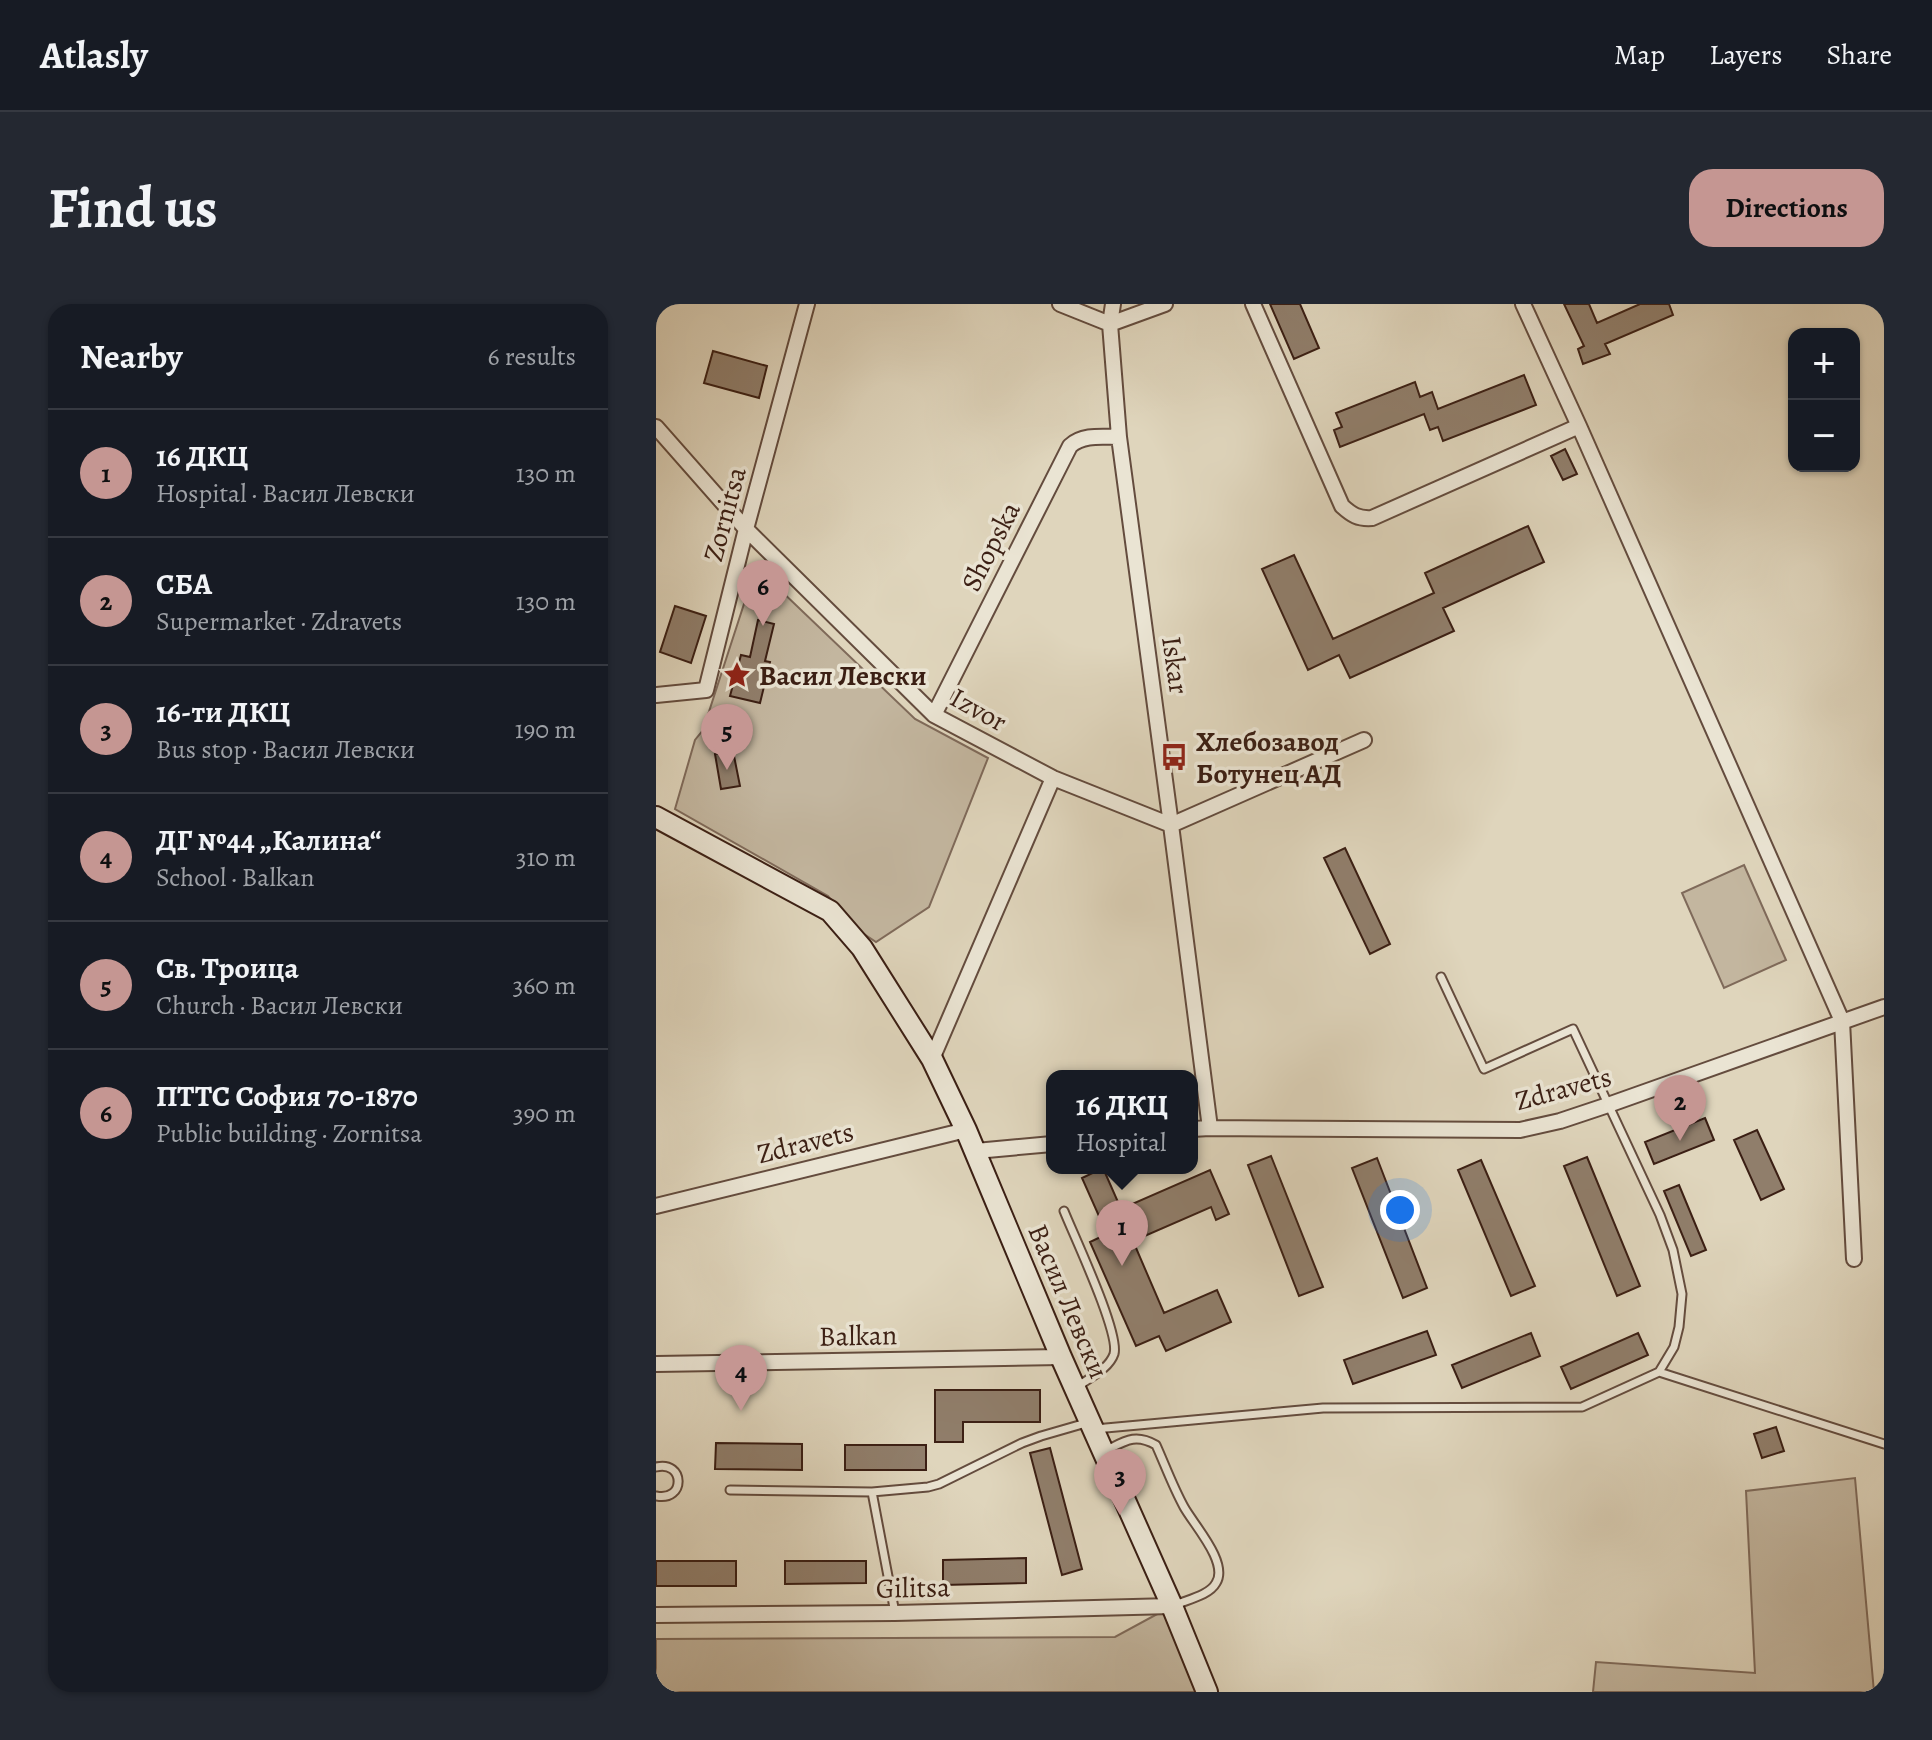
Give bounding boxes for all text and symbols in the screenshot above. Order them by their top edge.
text: Atlasly [40,29,148,81]
text: Map [1614,36,1665,74]
text: Layers [1709,36,1782,74]
text: Share [1826,36,1892,74]
button: Directions [1689,169,1884,247]
text: Find us [48,170,218,246]
map controls [1788,328,1860,472]
button: + [1788,328,1860,400]
text: Nearby [80,333,183,380]
text: 6 results [488,339,576,374]
button: − [1788,400,1860,472]
text: 16 ДКЦ [156,436,248,476]
text: 1 [101,456,111,491]
text: 130 m [516,456,576,491]
street label: Zornitsa [694,463,756,566]
text: Hospital · Васил Левски [156,476,415,511]
street label: Shopska [952,495,1030,598]
pin: 6 [737,560,789,626]
text: СБА [156,564,212,604]
text: 2 [100,584,112,619]
text: 130 m [516,584,576,619]
text: Supermarket · Zdravets [156,604,402,639]
street label: Iskar [1152,634,1198,697]
place label: Васил Левски [759,657,927,695]
place icon: Васил Левски [722,660,752,690]
street label: Izvor [943,679,1014,741]
text: 16-ти ДКЦ [156,692,291,732]
pin: 5 [701,704,753,770]
text: 3 [100,712,112,747]
text: 190 m [515,712,576,747]
place label: Хлебозавод Ботунец АД [1196,723,1341,793]
text: Bus stop · Васил Левски [156,732,415,767]
bus stop icon: Хлебозавод Ботунец АД [1159,742,1189,772]
text: ДГ №44 „Калина“ [156,820,381,860]
text: 4 [100,840,112,875]
text: 310 m [516,840,576,875]
text: School · Balkan [156,860,315,895]
text: Св. Троица [156,948,299,988]
text: 5 [100,968,112,1003]
text: 360 m [513,968,576,1003]
text: Church · Васил Левски [156,988,403,1023]
street label: Zdravets [1511,1058,1616,1120]
popup [1046,1070,1198,1174]
pin: 2 [1654,1075,1706,1141]
text: ПТТС София 70-1870 [156,1076,418,1116]
text: 16 ДКЦ [1076,1085,1168,1125]
text: 6 [100,1096,112,1131]
text: 390 m [513,1096,576,1131]
street label: Zdravets [753,1113,858,1173]
text: Public building · Zornitsa [156,1116,422,1151]
text: Hospital [1076,1125,1166,1160]
your location [1380,1190,1420,1230]
pin: 1 [1096,1200,1148,1266]
street label: Васил Левски [1018,1218,1118,1384]
street label: Balkan [819,1316,898,1356]
pin: 4 [715,1345,767,1411]
pin: 3 [1094,1449,1146,1515]
street label: Gilitsa [876,1568,950,1608]

